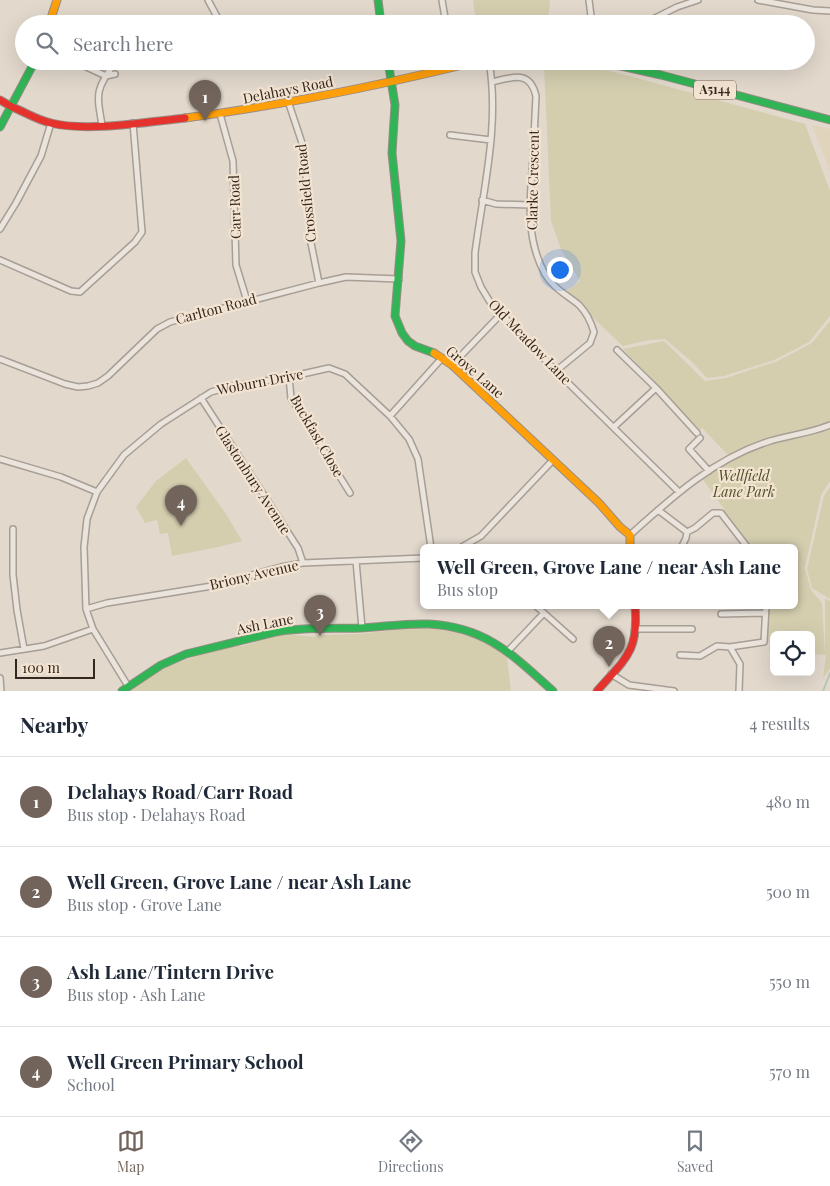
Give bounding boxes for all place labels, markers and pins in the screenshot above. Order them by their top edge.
pin: 1 [189,80,221,121]
pin: 4 [165,485,197,526]
pin: 3 [304,595,336,636]
pin: 2 [593,626,625,667]

